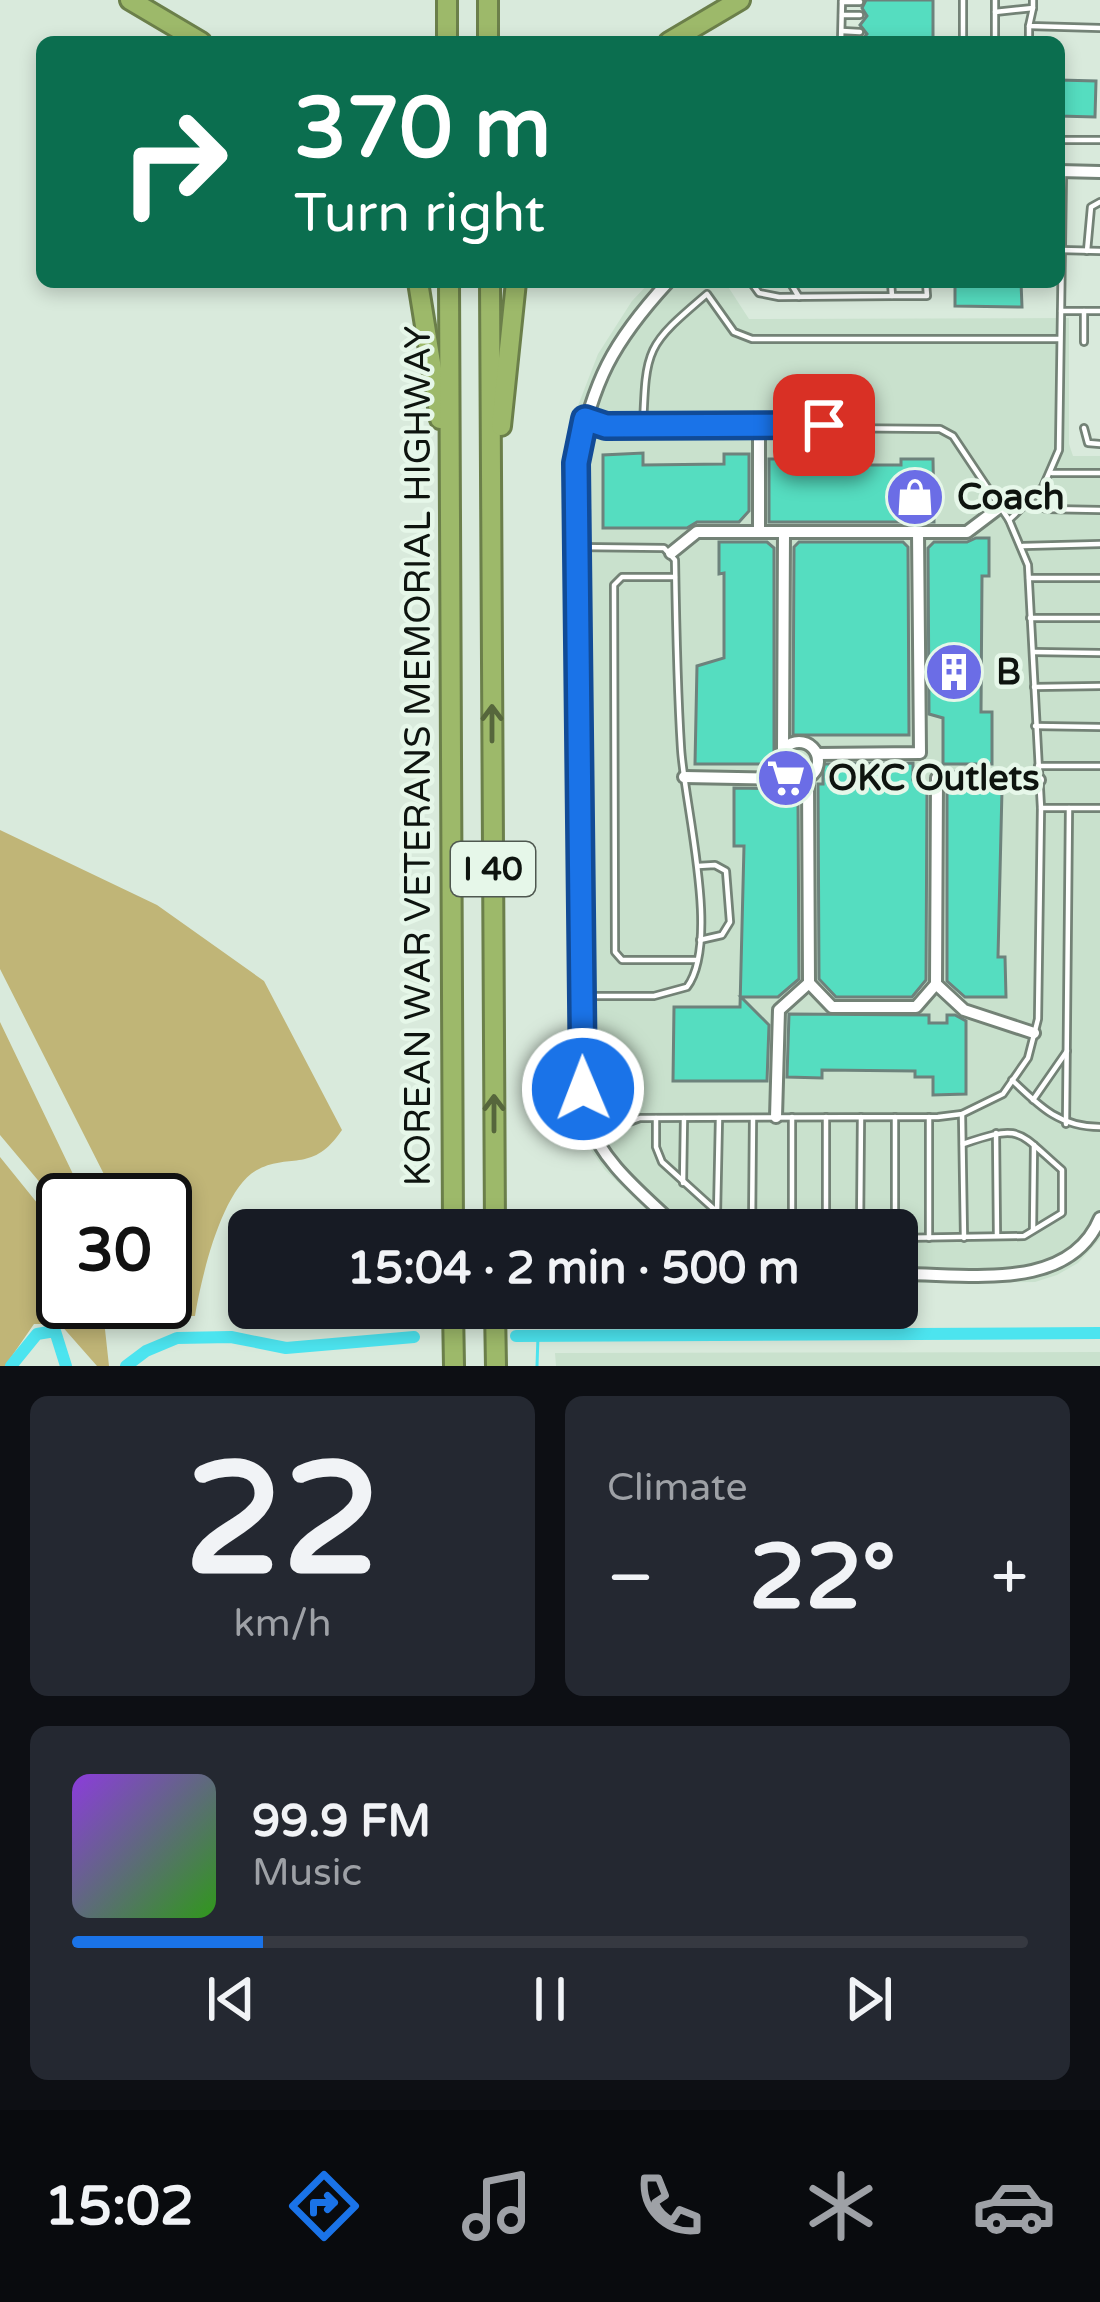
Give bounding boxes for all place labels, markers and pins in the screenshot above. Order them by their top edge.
pin [773,374,875,476]
shop icon: Coach [884,466,946,528]
place label: Coach [957,476,1065,519]
building icon: B [923,641,985,703]
place label: B [996,651,1021,694]
supermarket icon: OKC Outlets [755,747,817,809]
place label: OKC Outlets [828,757,1040,800]

